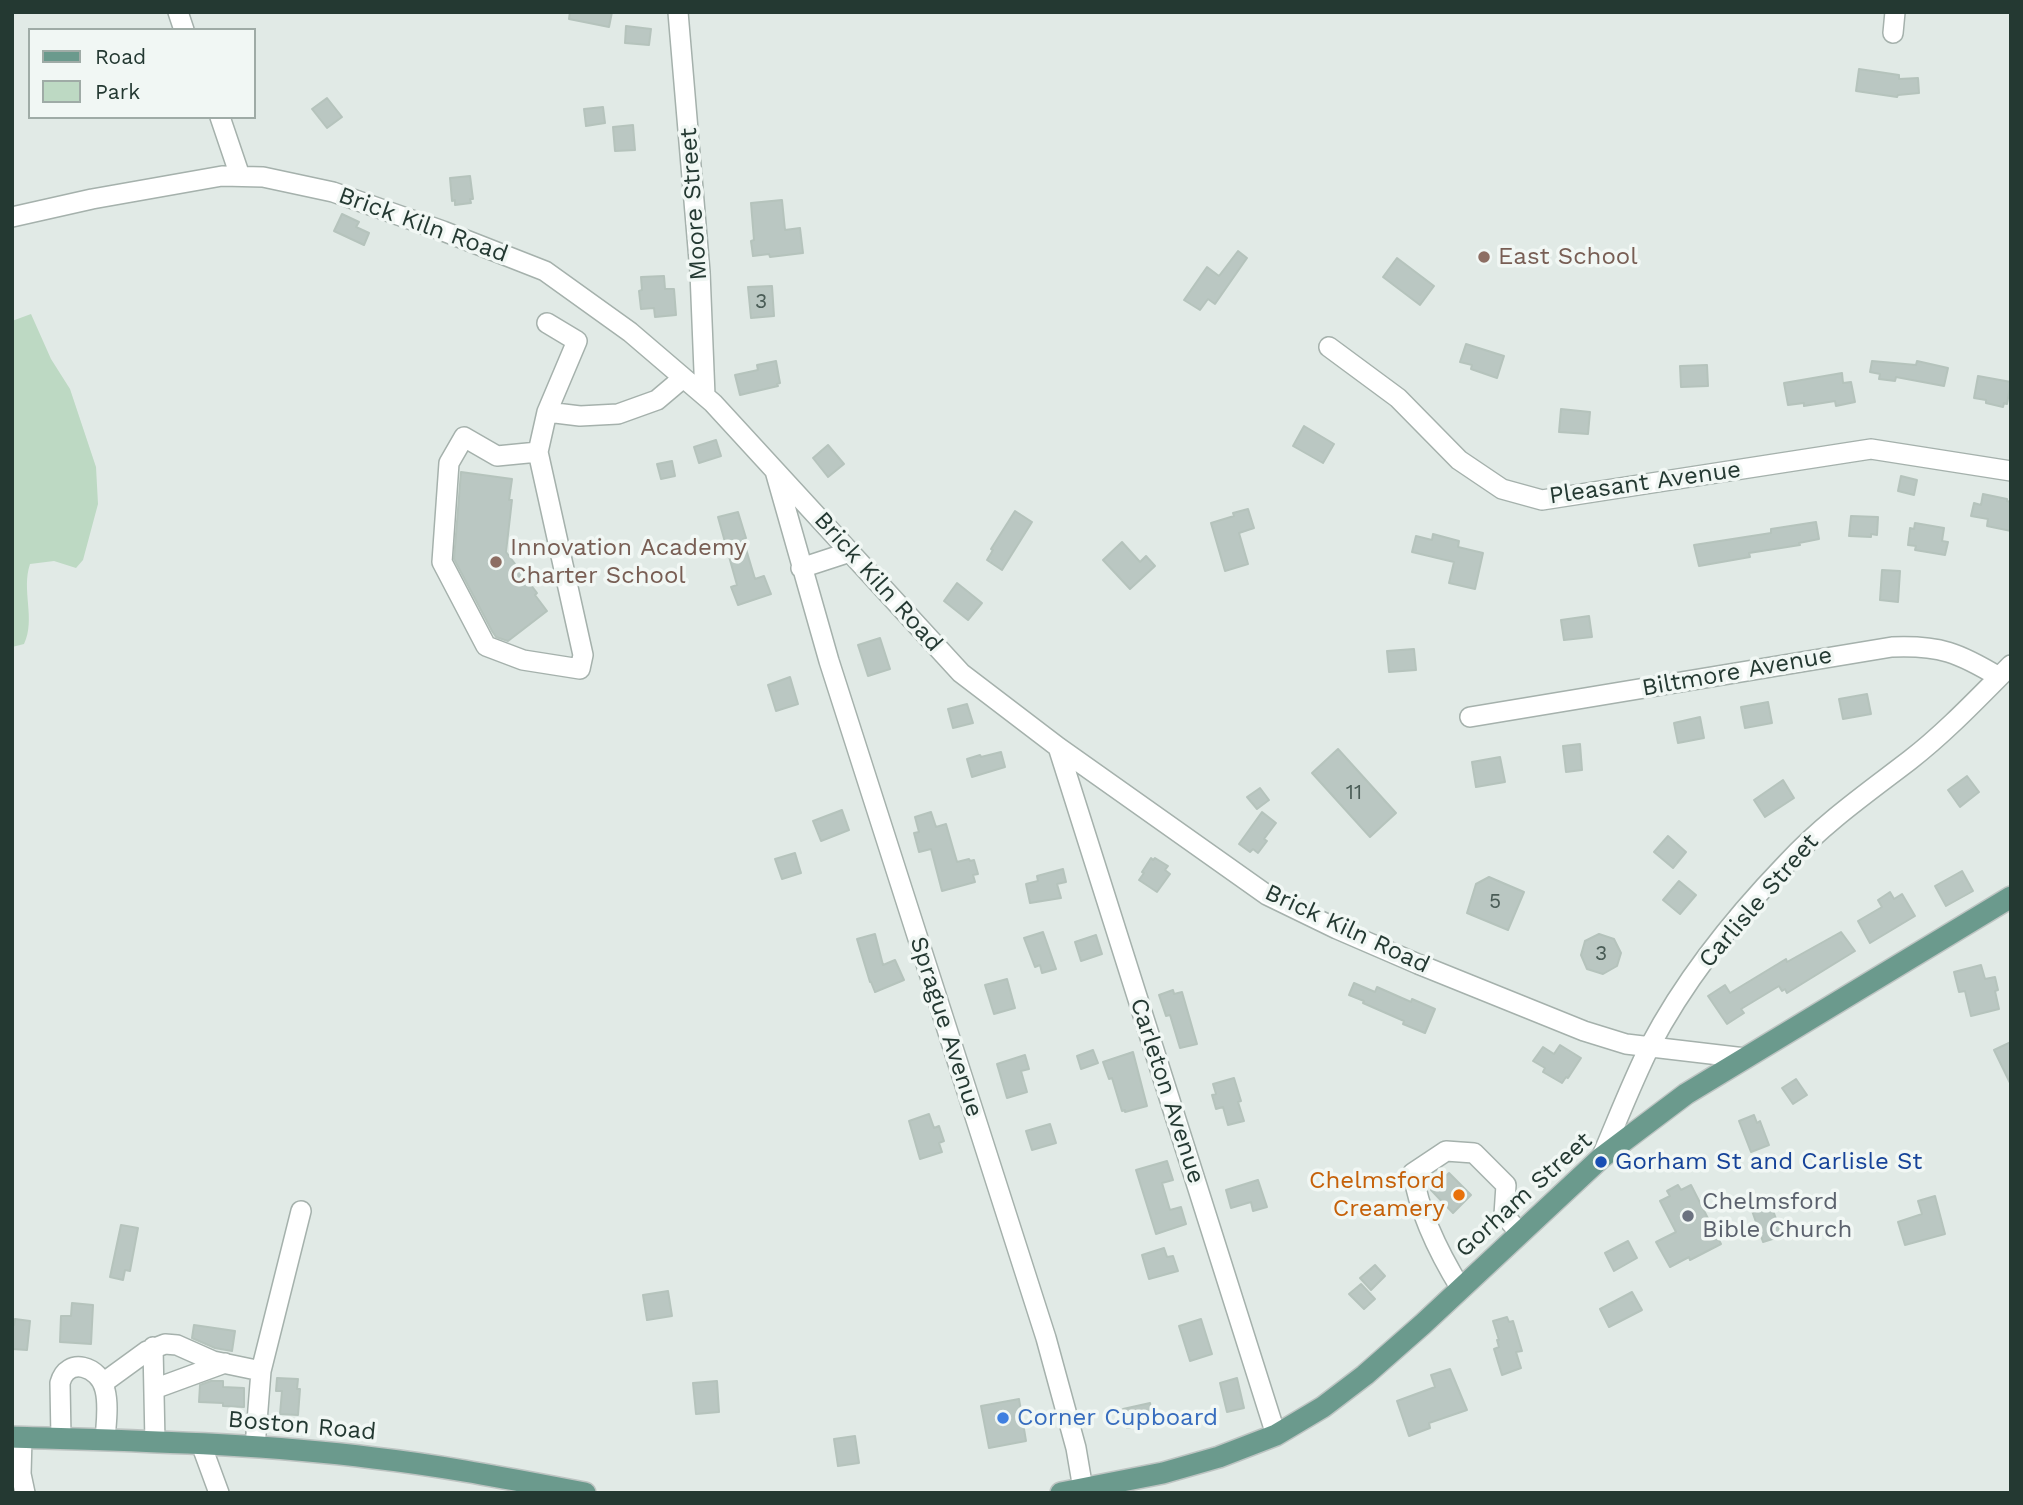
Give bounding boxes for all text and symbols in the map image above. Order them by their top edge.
legend [28,28,256,119]
text: Road [95,44,146,69]
text: Park [95,79,140,104]
street label: Moore Street [674,127,714,281]
street label: Brick Kiln Road [334,181,512,269]
place label: East School [1498,243,1638,271]
marker: East School [1476,249,1492,265]
house number: 3 [755,289,767,315]
street label: Pleasant Avenue [1547,455,1743,511]
street label: Brick Kiln Road [808,506,948,658]
place label: Innovation Academy Charter School [510,534,747,590]
marker: Innovation Academy Charter School [488,554,504,570]
street label: Biltmore Avenue [1640,641,1834,703]
house number: 11 [1346,780,1362,806]
street label: Carlisle Street [1693,828,1825,974]
street label: Brick Kiln Road [1260,878,1434,980]
house number: 5 [1489,889,1501,915]
street label: Sprague Avenue [903,933,989,1121]
house number: 3 [1595,941,1607,967]
street label: Carleton Avenue [1123,995,1211,1187]
street label: Gorham Street [1450,1126,1598,1264]
place label: Gorham St and Carlisle St [1615,1148,1922,1176]
marker: Gorham St and Carlisle St [1593,1154,1609,1170]
place label: Chelmsford Creamery [1309,1167,1445,1223]
marker: Chelmsford Creamery [1451,1187,1467,1203]
place label: Chelmsford Bible Church [1702,1188,1852,1244]
marker: Chelmsford Bible Church [1680,1208,1696,1224]
place label: Corner Cupboard [1017,1404,1218,1432]
street label: Boston Road [227,1405,377,1447]
marker: Corner Cupboard [995,1410,1011,1426]

